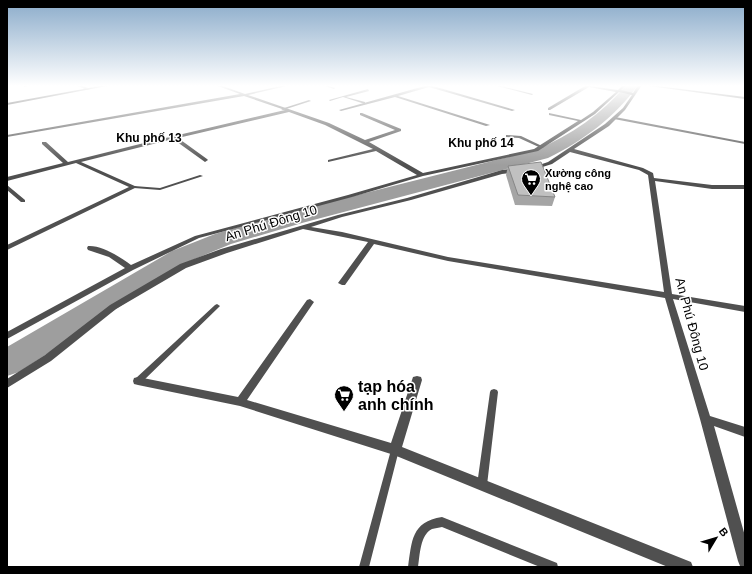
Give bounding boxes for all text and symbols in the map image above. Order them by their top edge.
district label: Khu phố 13 [116,131,182,145]
district label: Khu phố 14 [448,136,514,150]
place label: Xường công nghệ cao [545,167,611,193]
supermarket icon: Xường công nghệ cao [520,168,542,196]
street label: An Phú Đông 10 [223,202,319,244]
street label: An Phú Đông 10 [672,276,712,372]
place label: tạp hóa anh chính [358,378,434,413]
supermarket icon: tạp hóa anh chính [333,384,355,412]
north arrow [696,518,736,558]
text: B [717,525,731,539]

